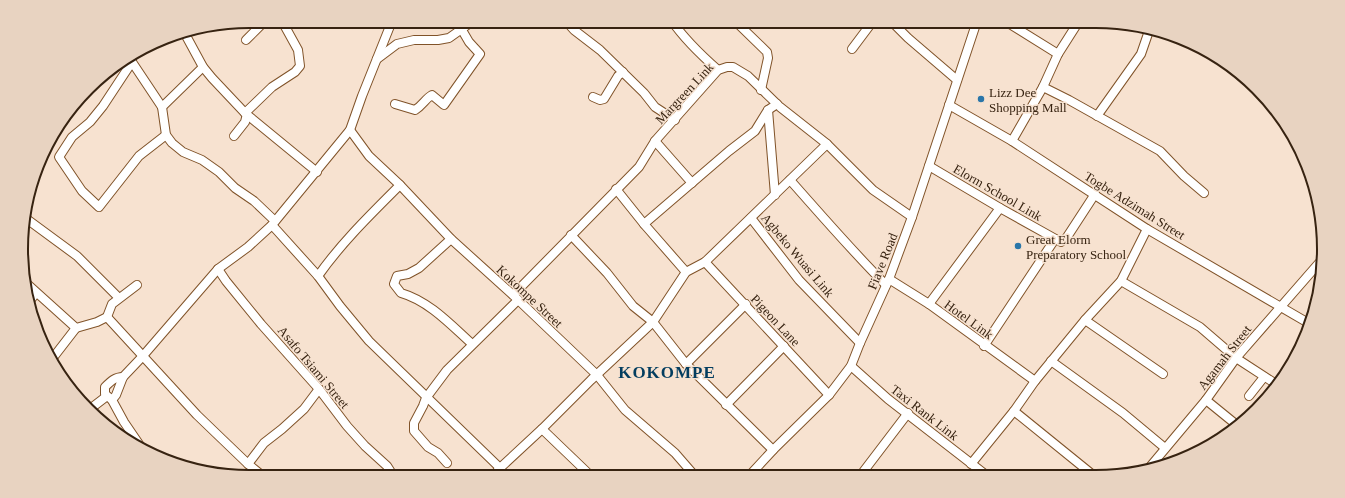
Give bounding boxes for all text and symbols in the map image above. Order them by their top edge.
street label: Margreen Link [652,59,717,127]
place label: Lizz Dee Shopping Mall [989,85,1067,115]
marker: Lizz Dee Shopping Mall [976,94,986,104]
street label: Elorm School Link [951,161,1045,224]
street label: Togbe Adzimah Street [1082,168,1188,243]
street label: Agbeko Wuasi Link [758,210,837,301]
street label: Fiave Road [864,230,901,292]
place label: Great Elorm Preparatory School [1026,232,1126,262]
marker: Great Elorm Preparatory School [1013,241,1023,251]
street label: Kokompe Street [494,262,566,331]
street label: Pigeon Lane [748,291,804,350]
street label: Hotel Link [941,297,996,342]
street label: Agamah Street [1195,322,1254,393]
street label: Asafo Tsiami Street [275,323,353,412]
district label: KOKOMPE [618,363,716,382]
street label: Taxi Rank Link [888,381,962,444]

